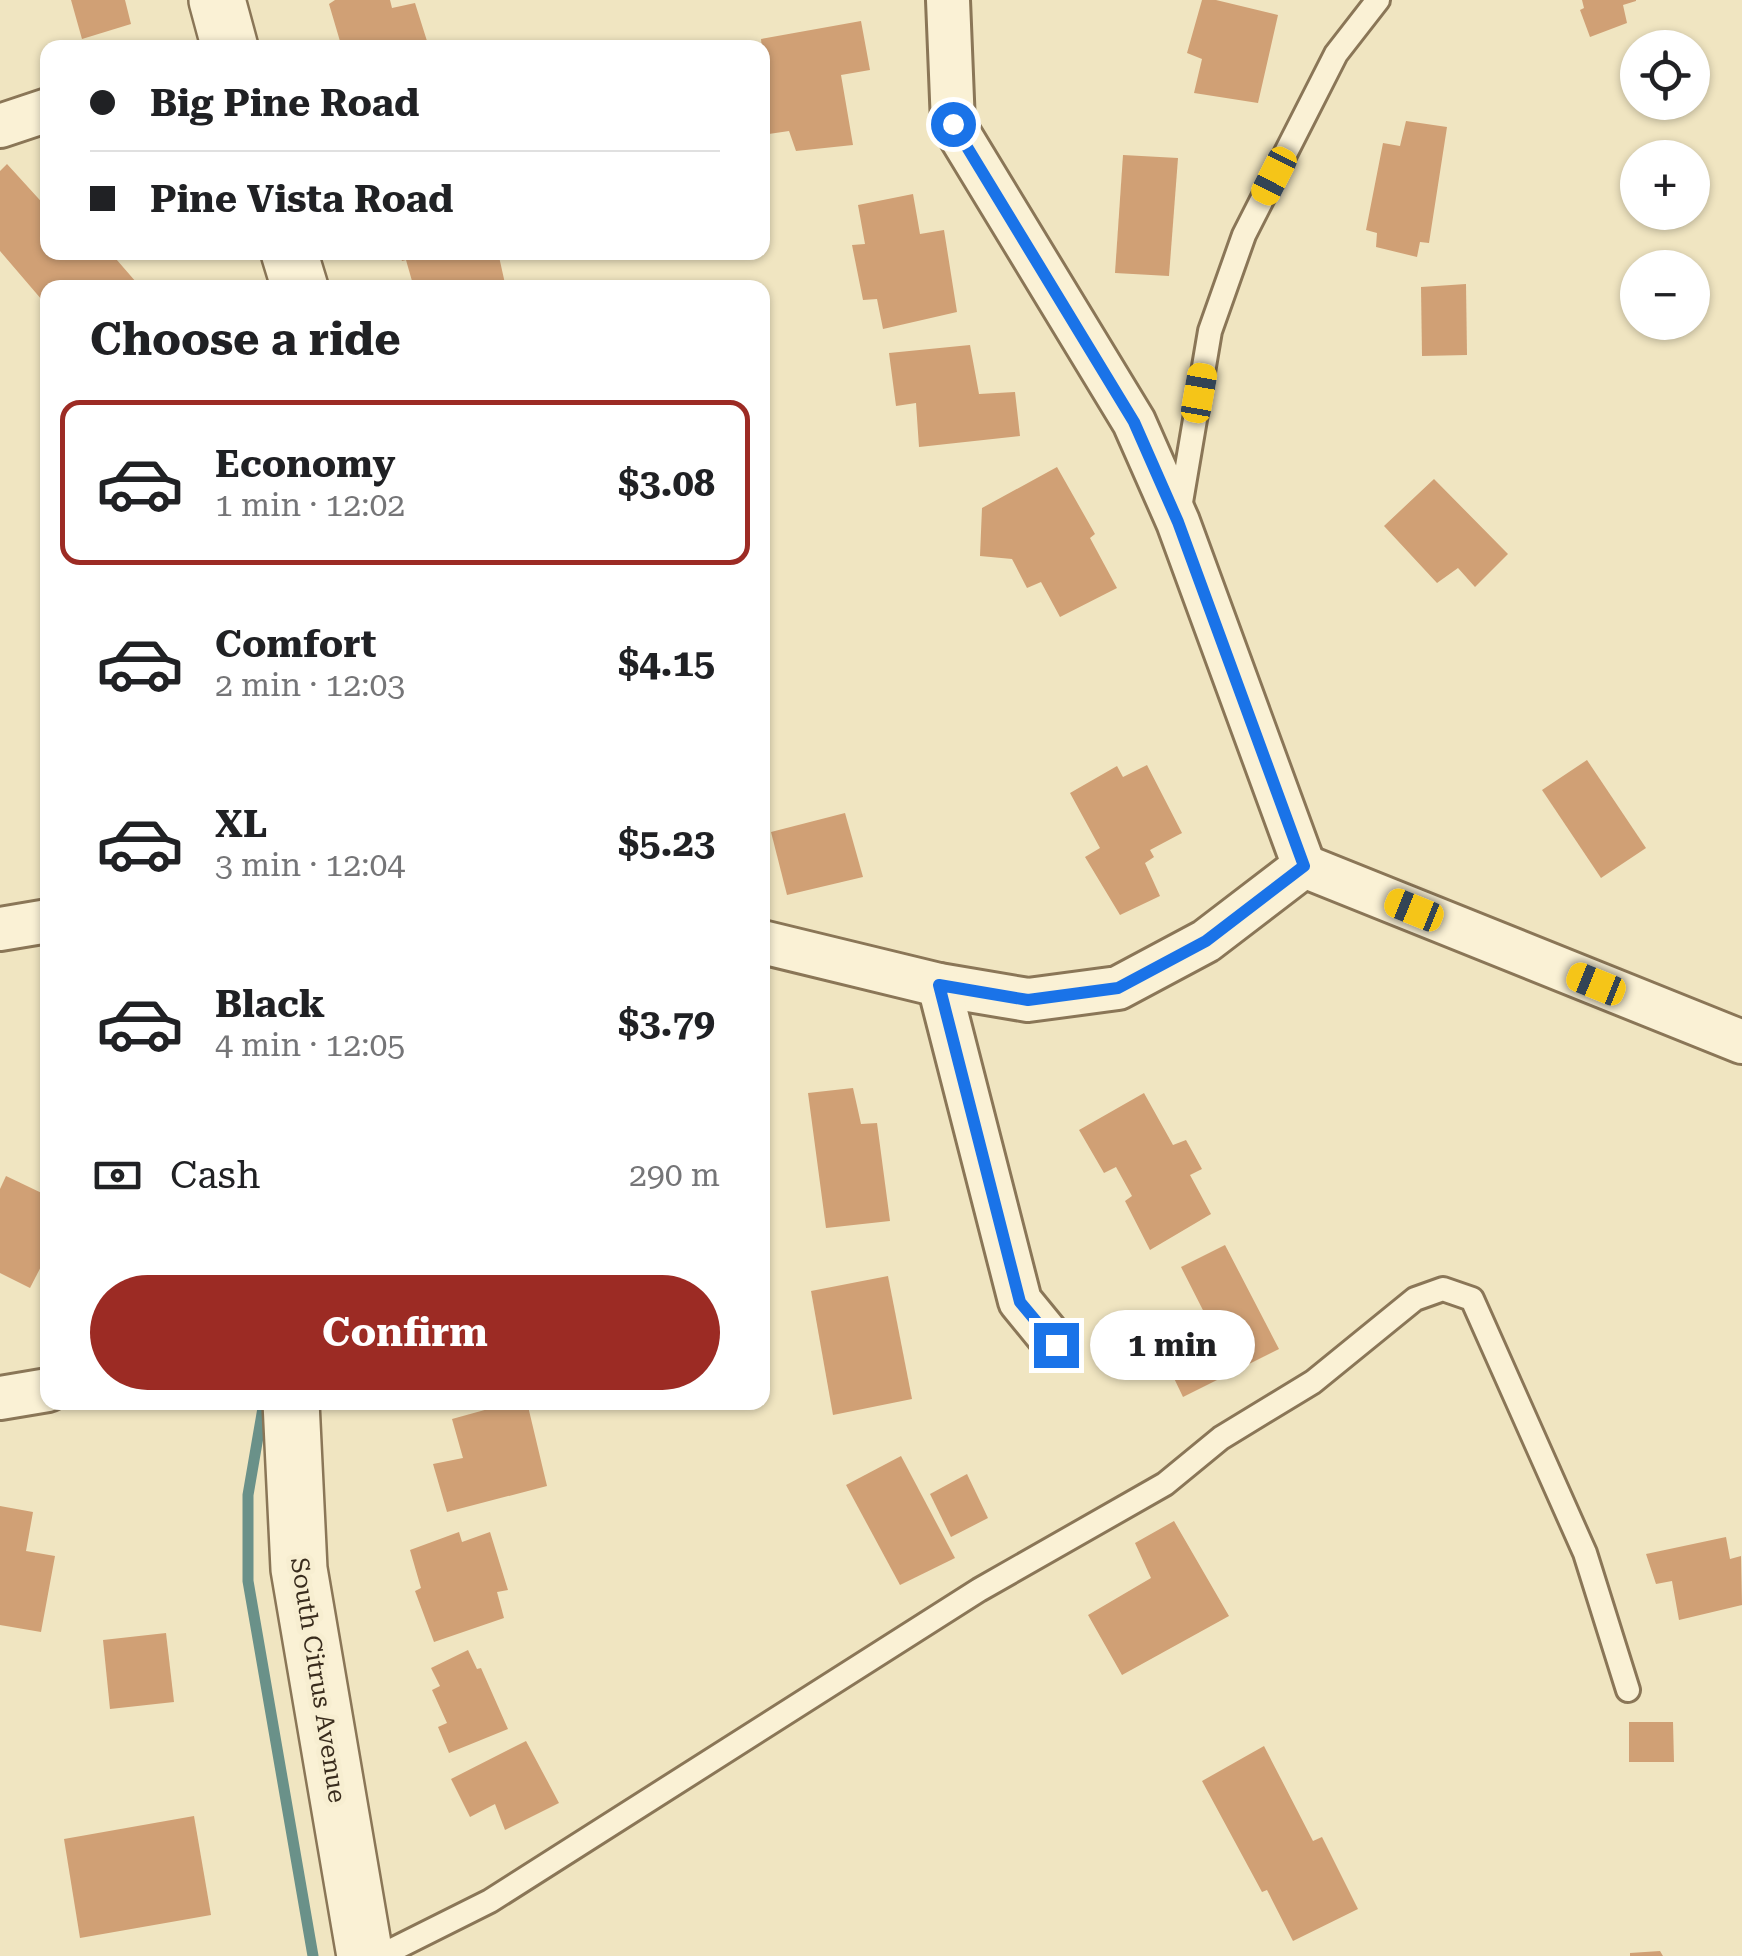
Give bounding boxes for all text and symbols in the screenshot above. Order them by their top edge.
map controls [1620,30,1710,340]
button: locate [1620,30,1710,120]
text: Big Pine Road [150,81,419,125]
route start [931,102,976,147]
button: + [1620,140,1710,230]
car [1247,142,1301,210]
text: Pine Vista Road [150,177,453,221]
button: − [1620,250,1710,340]
text: Choose a ride [90,313,401,366]
car [1179,361,1219,425]
icon: car [95,438,185,528]
text: Economy [215,442,395,486]
text: $3.08 [618,461,715,505]
text: 1 min · 12:02 [215,486,405,524]
icon: car [95,618,185,708]
text: Comfort [215,622,376,666]
text: $4.15 [618,641,715,685]
text: 2 min · 12:03 [215,666,405,704]
icon: car [95,798,185,888]
text: XL [215,802,267,846]
text: $5.23 [618,821,715,865]
text: 3 min · 12:04 [215,846,405,884]
car [1381,885,1447,935]
car [1563,959,1629,1009]
icon: car [95,978,185,1068]
text: Black [215,982,325,1026]
text: $3.79 [618,1001,715,1045]
text: 4 min · 12:05 [215,1026,405,1064]
icon: cash [90,1148,145,1203]
text: Cash [170,1153,260,1197]
text: 290 m [629,1156,720,1194]
button: Confirm [90,1275,720,1390]
callout: 1 min [1091,1310,1256,1380]
route end [1034,1323,1079,1368]
text: 1 min [1128,1326,1217,1364]
street label: South Citrus Avenue [285,1555,352,1805]

